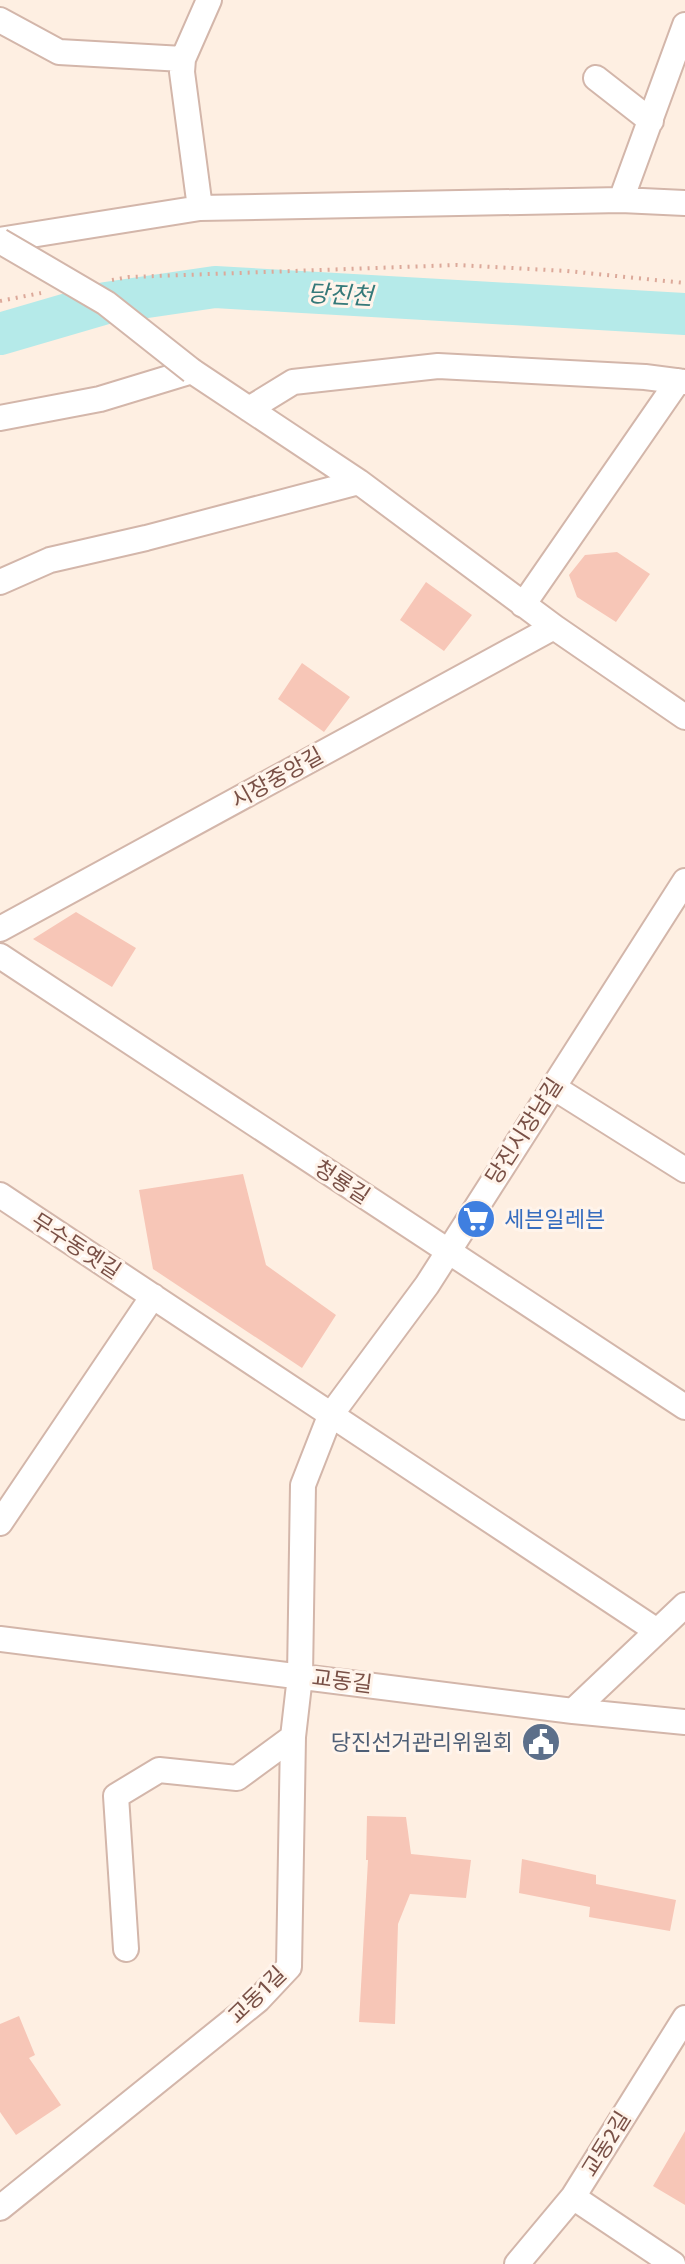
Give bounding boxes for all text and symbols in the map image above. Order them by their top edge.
water label: 당진천 [306,279,377,311]
street label: 시장중앙길 [226,742,328,814]
street label: 당진시장남길 [480,1073,568,1189]
street label: 청룡길 [309,1154,375,1210]
supermarket icon: 세븐일레븐 [455,1198,497,1240]
place label: 세븐일레븐 [504,1206,605,1233]
street label: 무수동옛길 [26,1207,126,1285]
street label: 교동길 [310,1664,374,1698]
public building icon: 당진선거관리위원회 [520,1721,562,1763]
place label: 당진선거관리위원회 [331,1729,513,1756]
street label: 교동1길 [222,1961,292,2029]
street label: 교동2길 [576,2106,636,2182]

